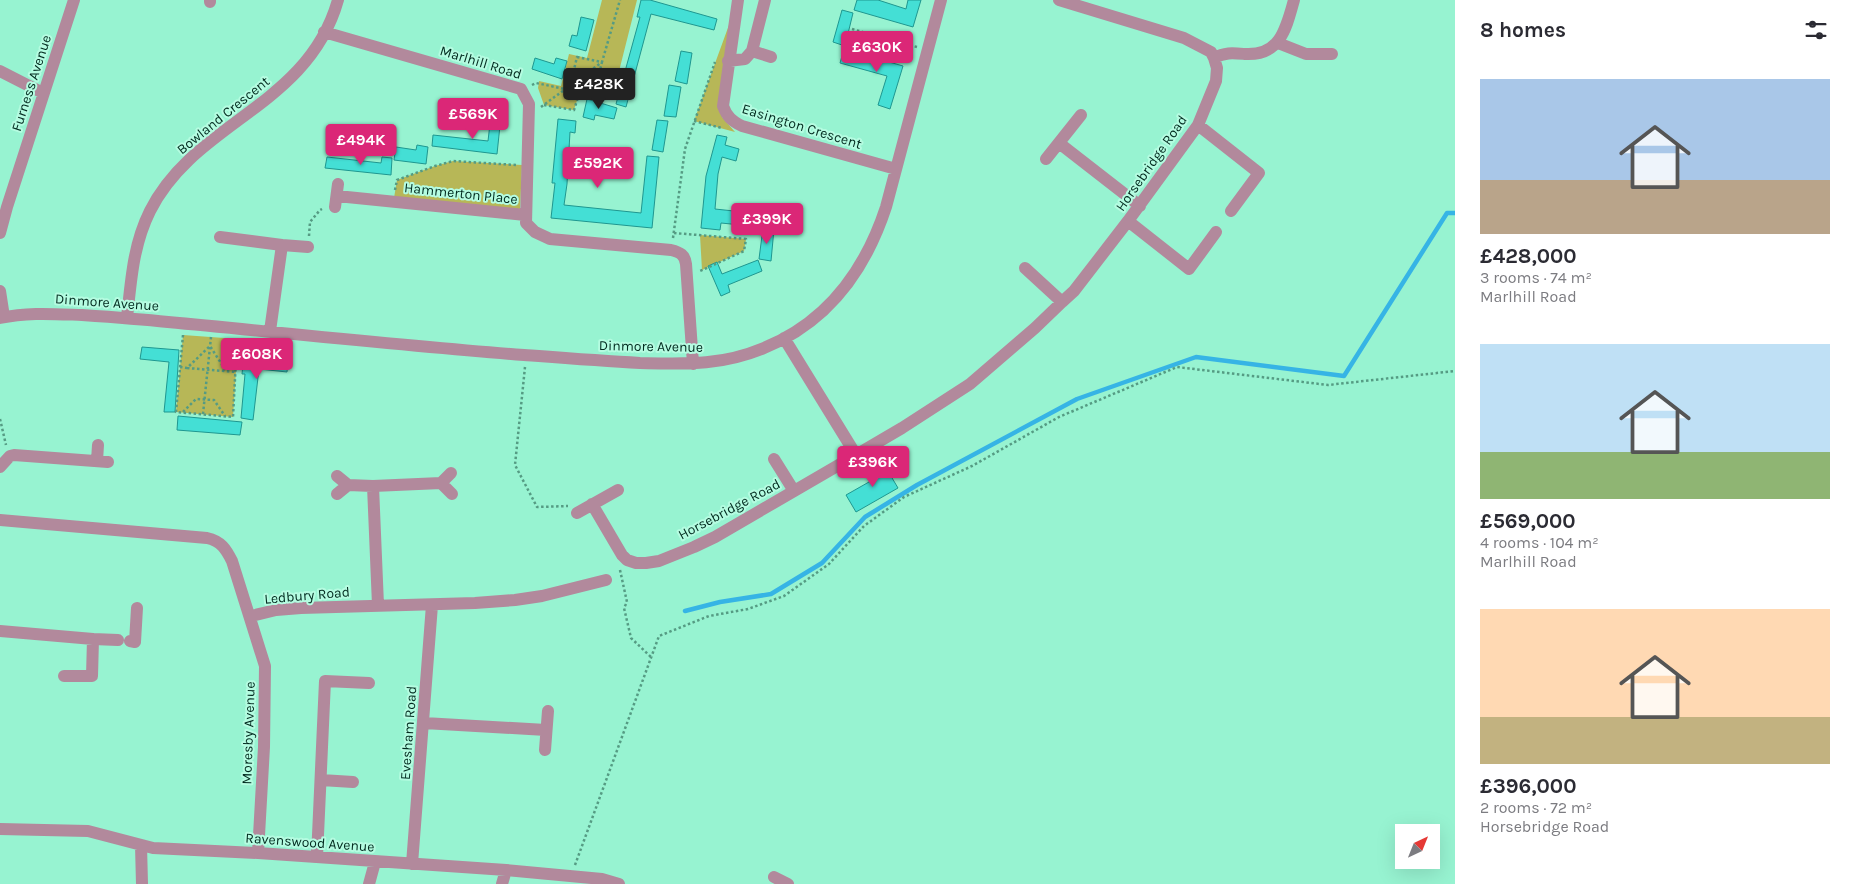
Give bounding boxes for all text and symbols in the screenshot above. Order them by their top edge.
icon: filters [1802,16,1830,44]
text: 8 homes [1480,18,1566,42]
pin: £630K [842,30,912,73]
street label: Furness Avenue [8,33,55,133]
text: £630K [852,37,902,56]
street label: Marlhill Road [438,42,524,83]
pin: £428K [564,68,634,110]
street label: Bowland Crescent [173,73,273,158]
text: £428K [574,74,624,93]
pin: £569K [438,98,508,140]
street label: Easington Crescent [740,100,864,153]
text: £569K [449,104,497,123]
street label: Horsebridge Road [1112,112,1191,214]
icon: home [1610,112,1700,202]
pin: £494K [326,124,396,166]
text: £494K [337,130,385,149]
pin: £592K [563,146,633,189]
text: £592K [574,153,622,172]
street label: Hammerton Place [403,179,519,208]
pin: £399K [732,202,802,245]
text: £399K [742,209,792,228]
text: £428,000 [1480,244,1577,268]
text: 3 rooms · 74 m² [1480,268,1592,287]
text: Marlhill Road [1480,287,1577,306]
street label: Dinmore Avenue [54,290,160,315]
street label: Dinmore Avenue [599,337,703,356]
pin: £608K [222,338,292,380]
text: £608K [232,344,282,363]
icon: home [1610,377,1700,467]
pin: £396K [838,446,908,488]
text: £396K [848,452,898,471]
street label: Horsebridge Road [675,475,783,543]
text: £569,000 [1480,509,1576,533]
text: 4 rooms · 104 m² [1480,533,1599,552]
text: Marlhill Road [1480,552,1577,571]
street label: Ledbury Road [263,583,351,608]
icon: home [1610,642,1700,732]
street label: Moresby Avenue [238,681,259,785]
street label: Evesham Road [397,685,420,781]
text: £396,000 [1480,774,1576,798]
text: 2 rooms · 72 m² [1480,798,1592,817]
text: Horsebridge Road [1480,817,1609,836]
north arrow [1395,824,1440,869]
map controls [1395,824,1440,869]
street label: Ravenswood Avenue [245,830,375,855]

